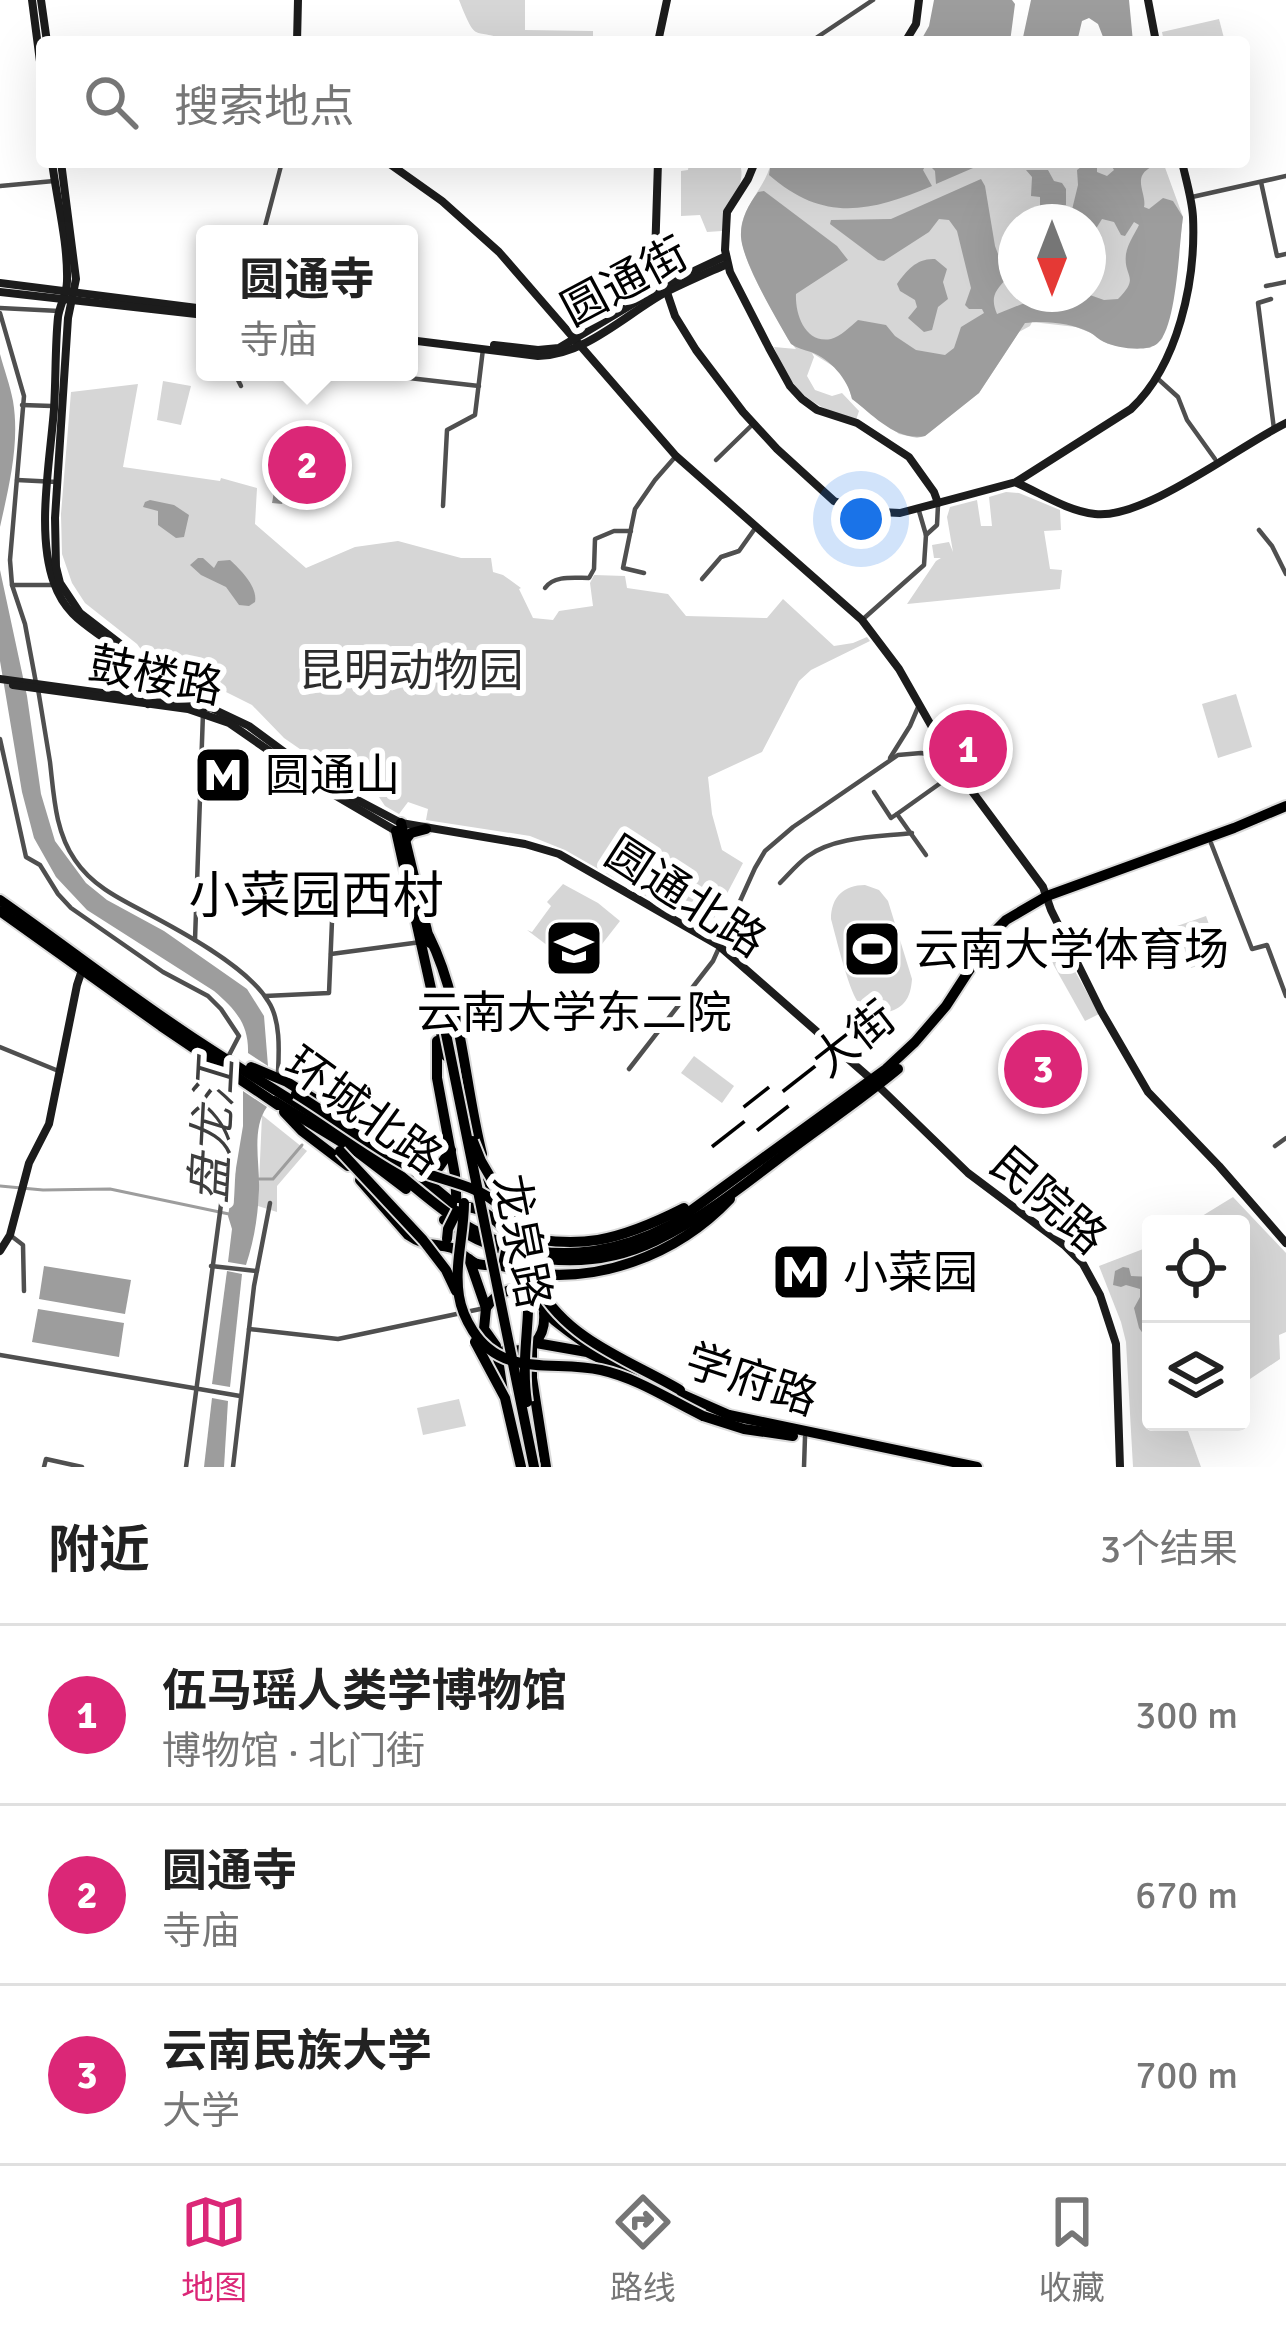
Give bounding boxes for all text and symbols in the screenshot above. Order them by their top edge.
search box [36,36,1250,168]
icon: search [78,69,144,135]
text: 搜索地点 [174,80,354,135]
north arrow [998,204,1106,312]
popup [196,225,418,381]
street label: 圆通街 [552,226,697,338]
text: 圆通寺 [239,253,375,308]
text: 寺庙 [239,316,318,364]
pin: 2 [268,420,346,510]
your location [831,489,891,549]
street label: 鼓楼路 [84,637,227,716]
park label: 昆明动物园 [298,644,524,699]
pin: 1 [929,704,1007,794]
metro station icon: 圆通山 [192,744,254,806]
place label: 圆通山 [265,749,400,804]
street label: 圆通北路 [595,825,776,969]
district label: 小菜园西村 [188,865,444,928]
school or university icon: 云南大学东二院 [543,917,605,979]
sports icon: 云南大学体育场 [841,918,903,980]
place label: 云南大学体育场 [914,923,1229,978]
place label: 云南大学东二院 [416,986,732,1041]
street label: 一二一大街 [695,990,907,1172]
pin: 3 [1004,1024,1082,1114]
street label: 环城北路 [274,1036,452,1186]
water label: 盘龙江 [180,1053,247,1205]
street label: 民院路 [979,1136,1117,1266]
street label: 龙泉路 [482,1170,561,1313]
map controls [1142,1215,1250,1431]
button: locate [1142,1215,1250,1323]
metro station icon: 小菜园 [770,1241,832,1303]
place label: 小菜园 [843,1246,978,1301]
button: layers [1142,1323,1250,1431]
street label: 学府路 [679,1333,824,1427]
text: 附近 [48,1519,150,1582]
text: 3个结果 [1100,1525,1238,1573]
text: 伍马瑶人类学博物馆 [162,1664,567,1719]
text: 1 [76,1691,98,1739]
text: 300 m [1135,1691,1238,1739]
text: 博物馆 · 北门街 [162,1727,425,1775]
text: 圆通寺 [162,1844,297,1899]
text: 2 [76,1871,98,1919]
text: 670 m [1135,1871,1238,1919]
text: 寺庙 [162,1907,240,1955]
text: 云南民族大学 [162,2024,432,2079]
text: 3 [76,2051,98,2099]
text: 700 m [1135,2051,1238,2099]
text: 大学 [162,2087,240,2135]
tab: 地图 [181,2189,247,2309]
tab: 路线 [610,2189,676,2309]
tab: 收藏 [1039,2189,1105,2309]

